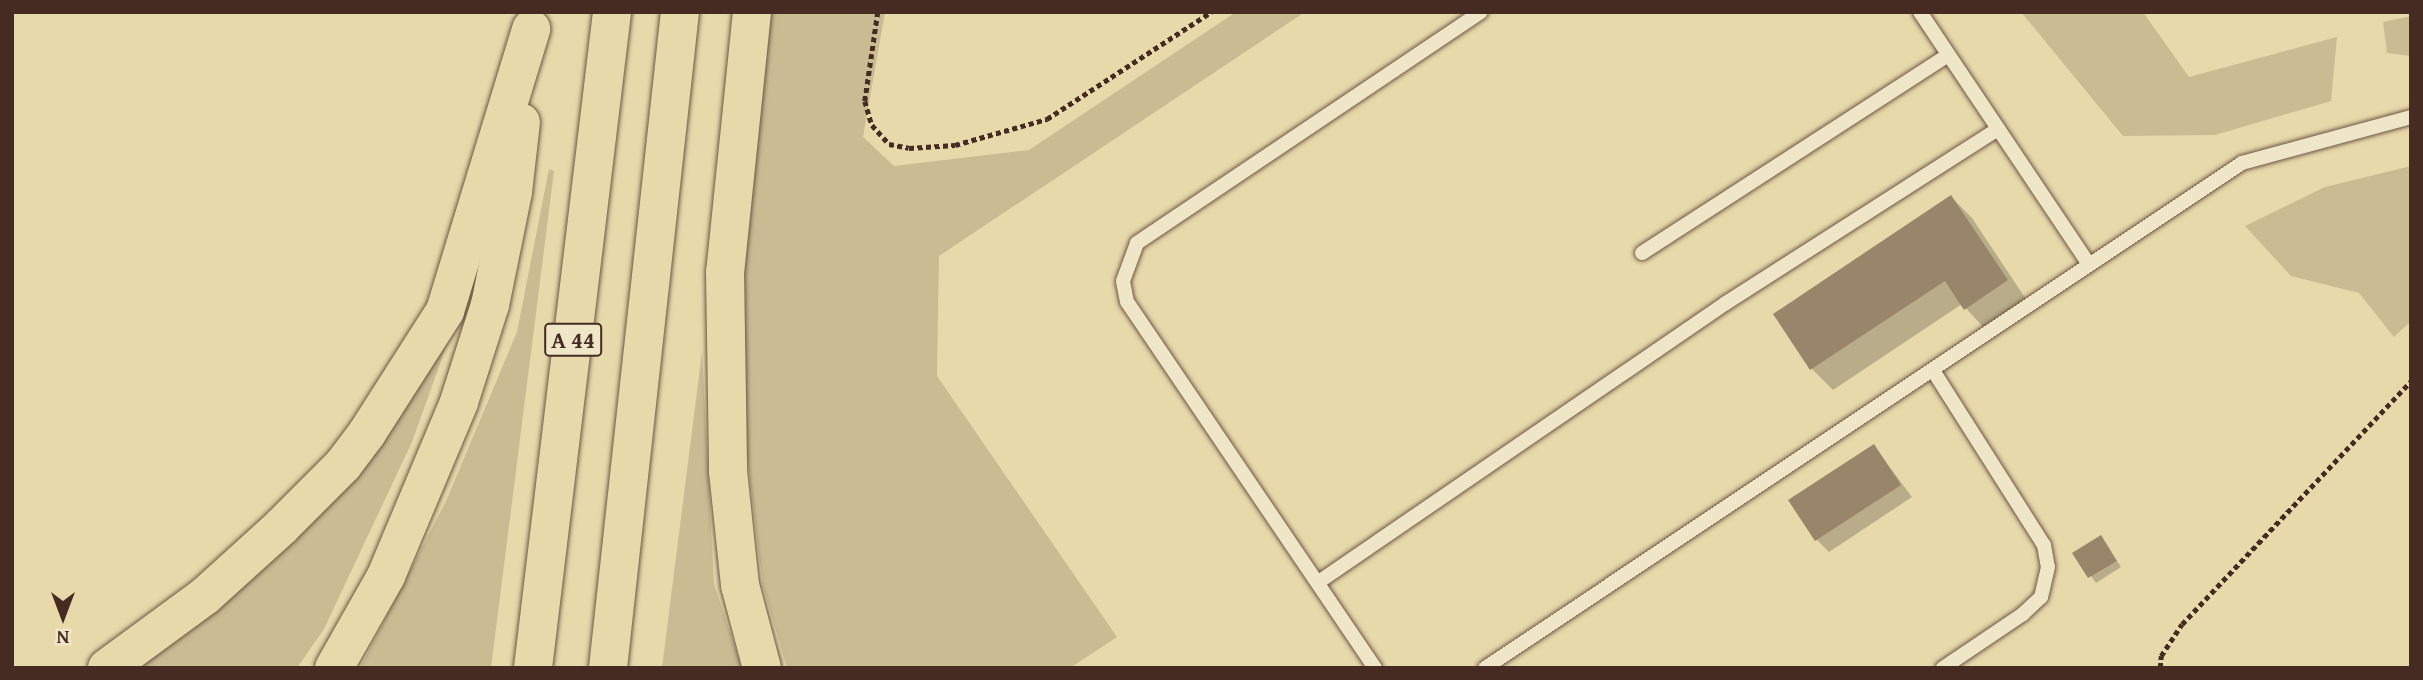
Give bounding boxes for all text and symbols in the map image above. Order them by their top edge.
road number: A 44 [543,320,603,360]
north arrow [28,582,98,652]
text: N [57,624,69,652]

